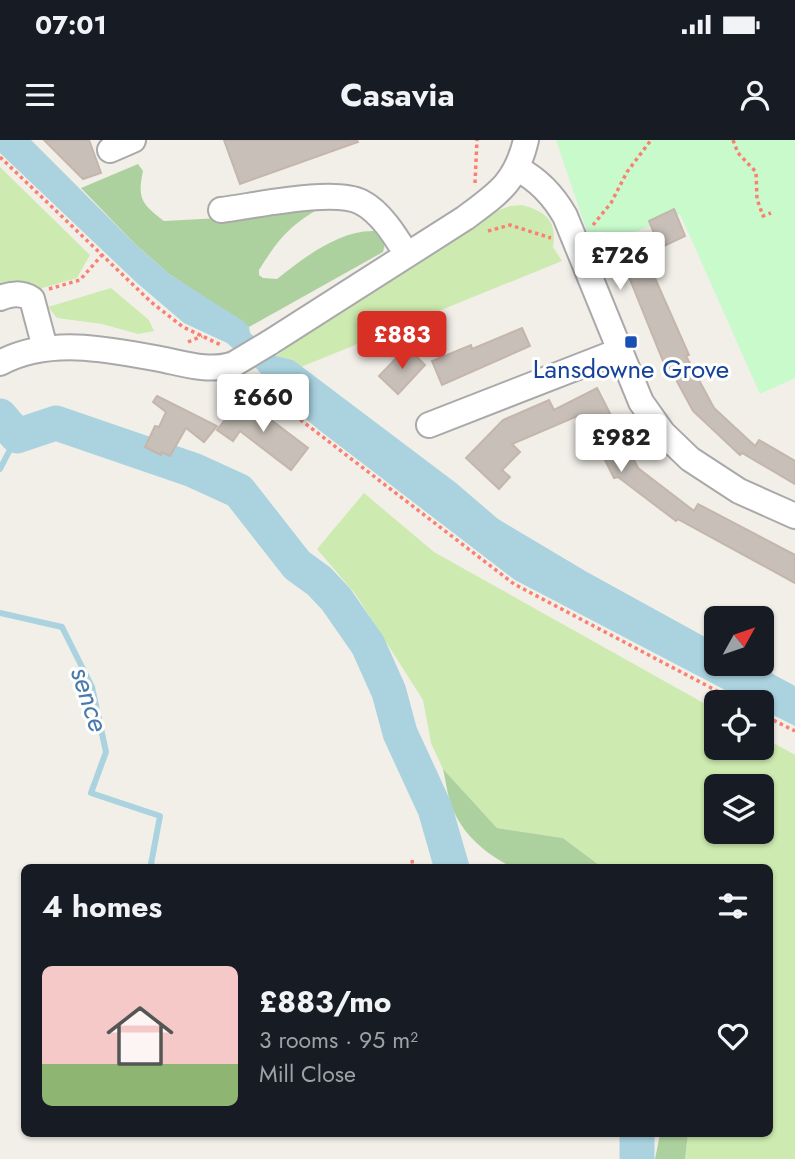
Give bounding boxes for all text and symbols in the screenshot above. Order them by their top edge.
text: 07:01 [35,6,107,44]
text: Casavia [340,72,455,118]
icon: menu [21,76,59,114]
icon: person [736,76,774,114]
pin: £726 [579,232,661,292]
text: £726 [591,238,649,272]
pin: £883 [361,312,443,371]
text: £883 [373,317,431,351]
marker: Lansdowne Grove [623,334,639,350]
place label: Lansdowne Grove [533,350,729,388]
pin: £660 [222,374,304,434]
text: £660 [233,380,293,414]
pin: £982 [580,414,662,474]
text: £982 [592,420,650,454]
north arrow [704,606,774,676]
map controls [704,606,774,844]
water label: sence [60,661,119,737]
button: locate [704,690,774,760]
button: layers [704,774,774,844]
text: 4 homes [42,885,162,928]
icon: filters [714,887,752,925]
text: £883/mo [259,980,392,1023]
icon: home [98,994,182,1078]
icon: heart [714,1017,752,1055]
text: 3 rooms · 95 m² [259,1023,418,1057]
text: Mill Close [259,1057,356,1091]

